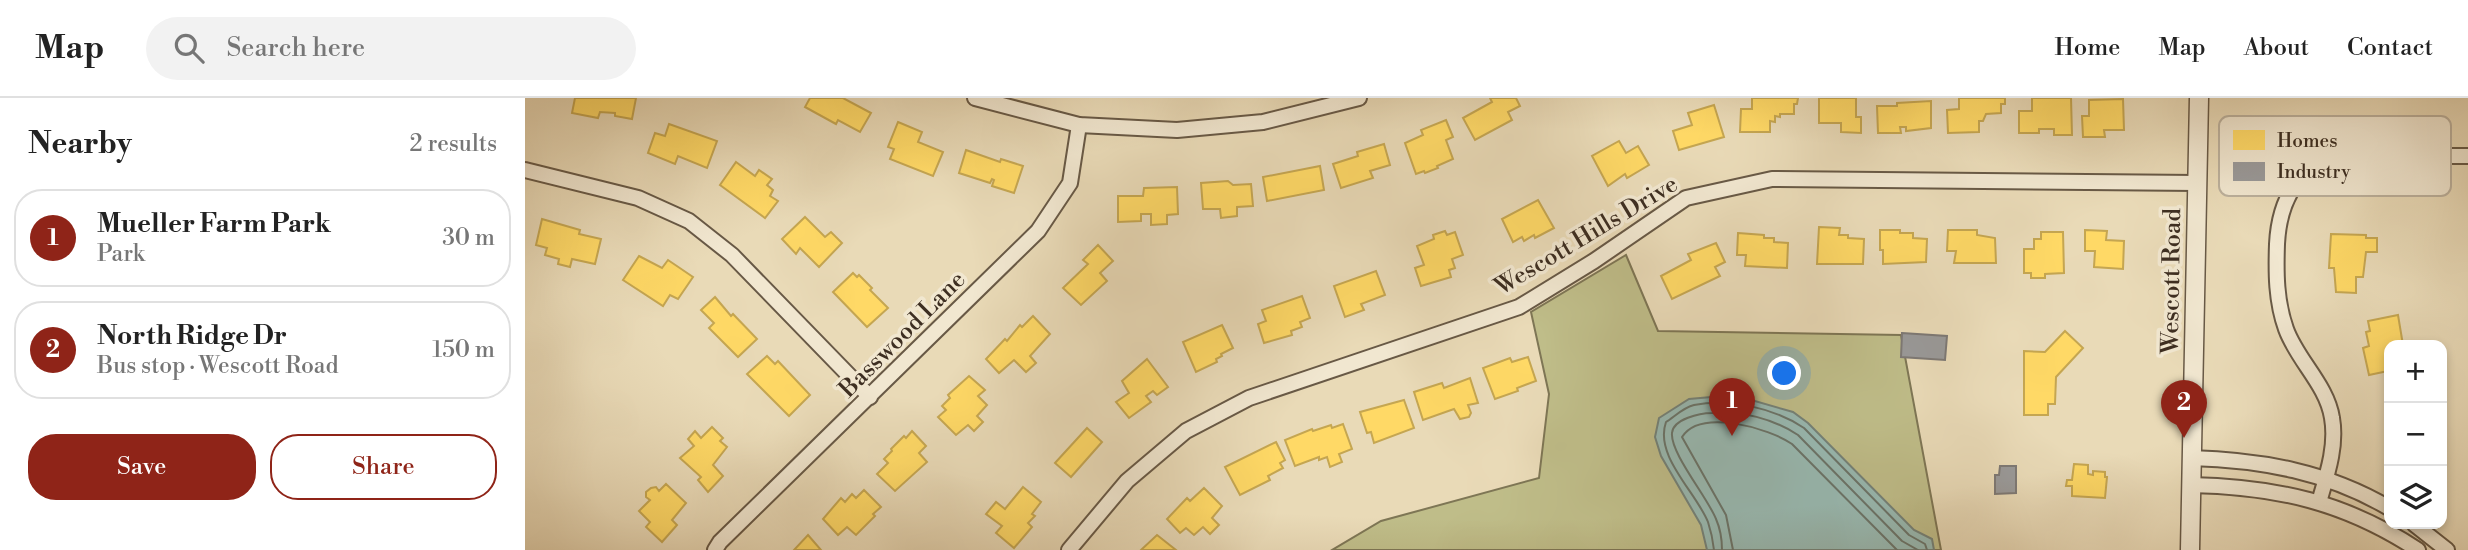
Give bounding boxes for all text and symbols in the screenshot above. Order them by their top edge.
search box [146,17,636,80]
text: Map [35,28,104,69]
icon: search [170,29,208,67]
text: Search here [226,32,365,64]
text: Home [2055,33,2120,63]
text: Map [2158,33,2206,63]
text: About [2244,33,2309,63]
text: Contact [2347,33,2433,63]
legend [2219,116,2451,196]
text: Nearby [28,125,132,163]
text: Homes [2277,129,2337,153]
text: 2 results [410,130,497,158]
text: Industry [2277,160,2351,184]
street label: Wescott Hills Drive [1489,169,1683,303]
street label: Wescott Road [2156,207,2188,355]
text: Mueller Farm Park [97,208,331,240]
text: 1 [47,224,59,252]
text: 30 m [442,224,495,252]
text: Park [97,240,145,268]
street label: Basswood Lane [832,265,972,405]
text: North Ridge Dr [97,320,287,352]
text: 2 [46,336,60,364]
text: 150 m [432,336,495,364]
map controls [2384,340,2447,529]
button: + [2384,340,2447,403]
text: Bus stop · Wescott Road [97,352,339,380]
your location [1767,356,1801,390]
pin: 1 [1709,378,1755,436]
pin: 2 [2161,380,2207,438]
button: − [2384,403,2447,466]
button: Save [28,434,256,500]
button: Share [270,434,497,500]
button: layers [2384,466,2447,529]

